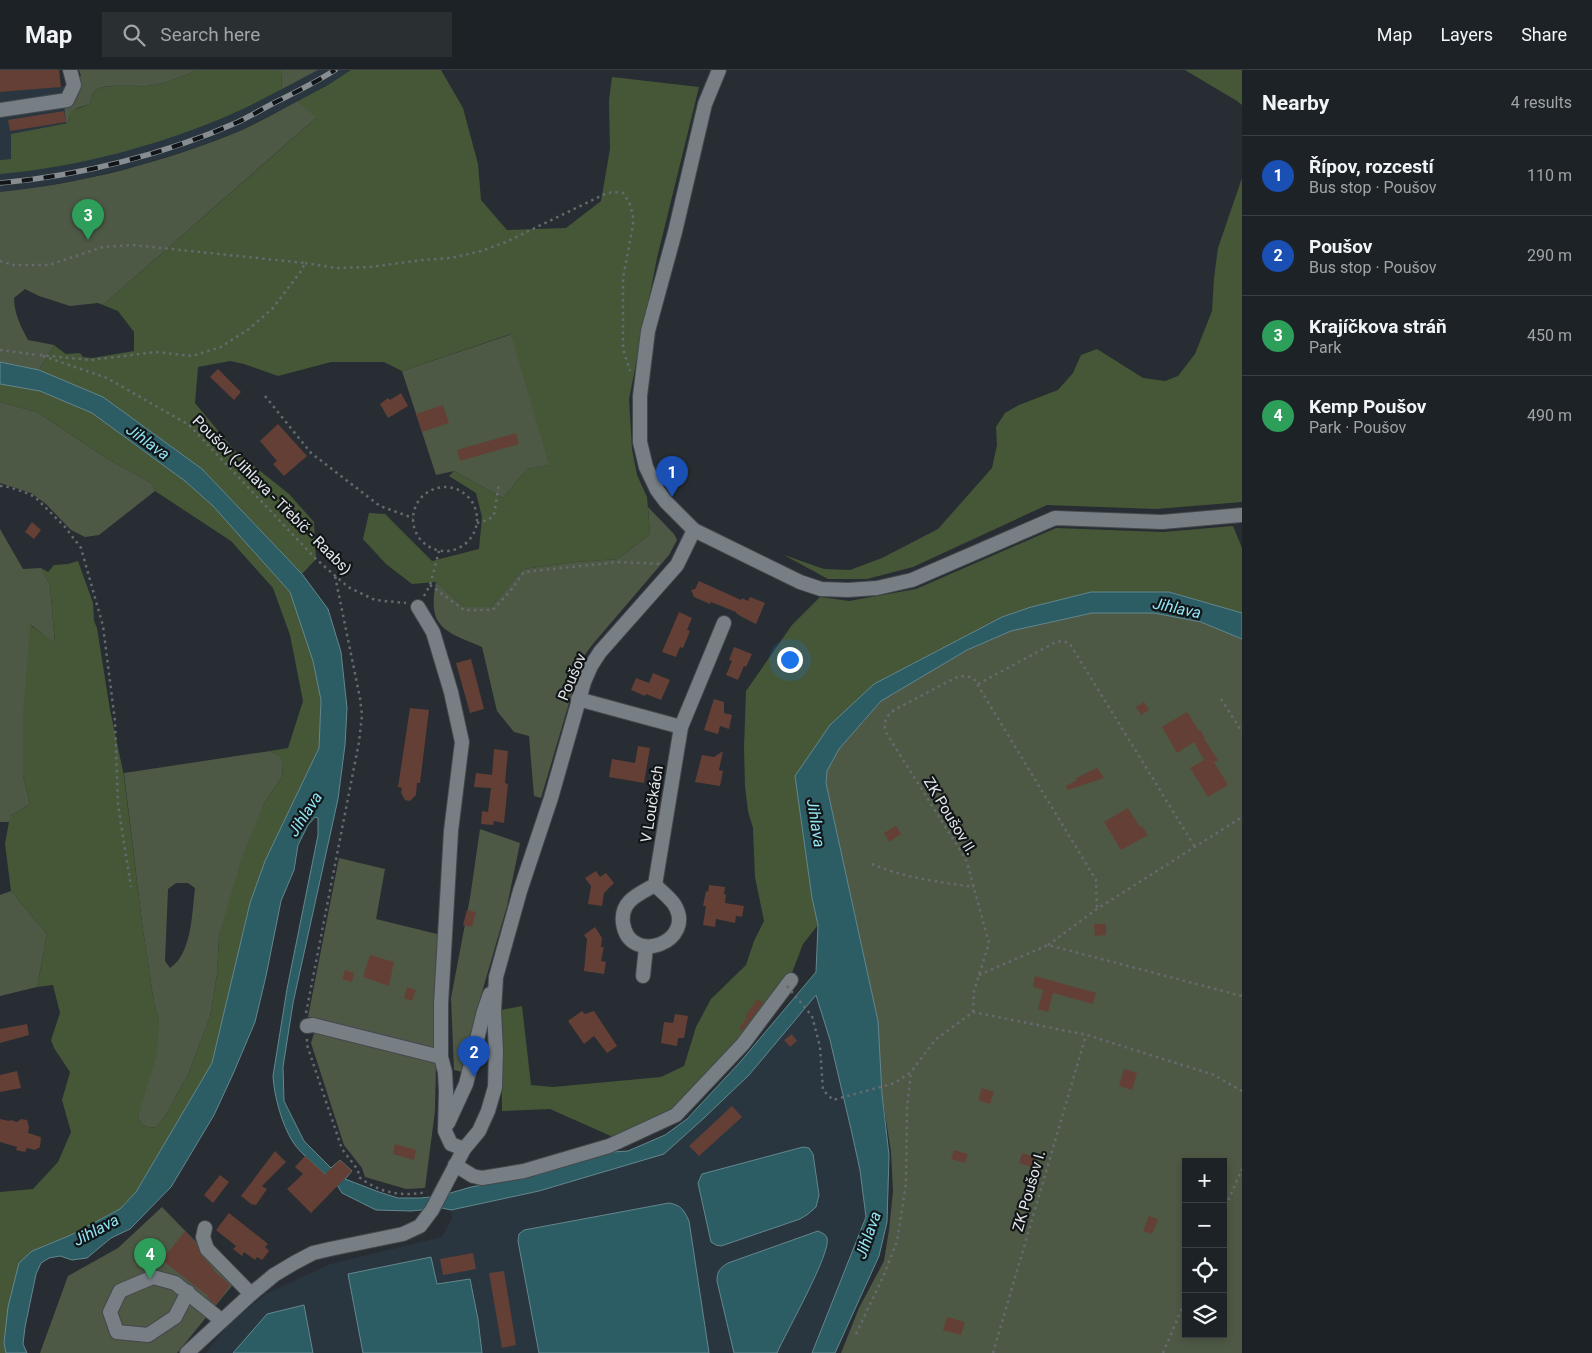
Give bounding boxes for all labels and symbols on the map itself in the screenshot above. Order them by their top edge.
pin: 3 [72,199,104,240]
street label: Poušov (Jihlava - Třebíč - Raabs) [189,412,355,578]
water label: Jihlava [123,420,173,464]
pin: 1 [656,456,688,497]
water label: Jihlava [1151,594,1203,622]
your location [777,647,803,673]
street label: Poušov [554,651,590,703]
street label: V Loučkách [637,764,667,844]
street label: ZK Poušov II. [920,774,980,858]
water label: Jihlava [284,788,326,840]
water label: Jihlava [803,797,829,849]
pin: 2 [458,1036,490,1077]
street label: ZK Poušov I. [1009,1148,1049,1234]
water label: Jihlava [851,1209,885,1261]
water label: Jihlava [70,1210,122,1250]
pin: 4 [134,1238,166,1279]

